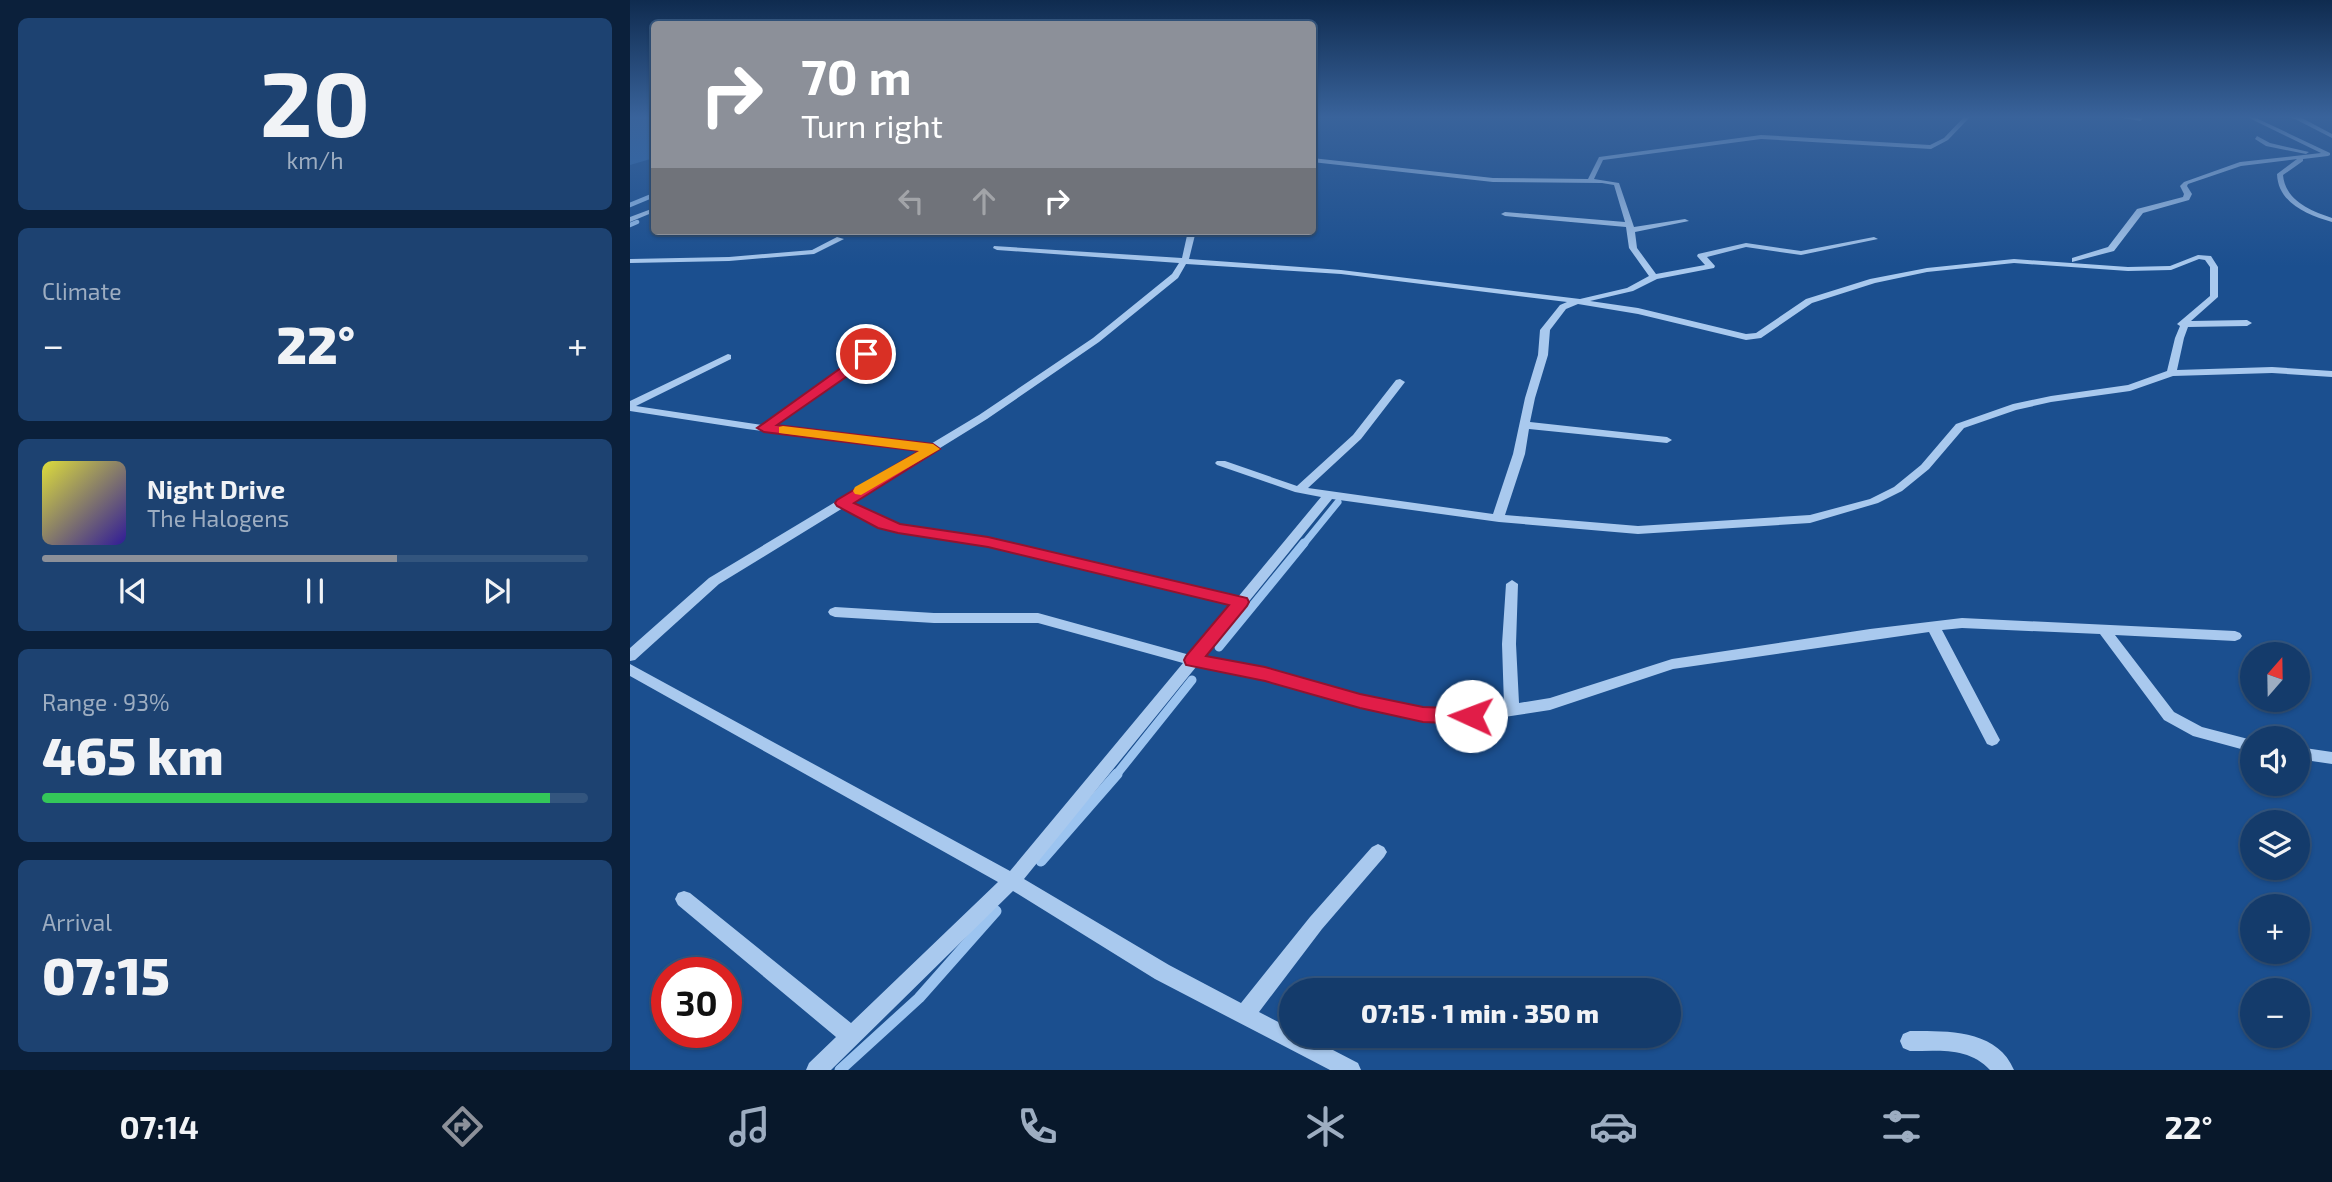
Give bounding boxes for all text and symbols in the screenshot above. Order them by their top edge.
text: 20 [260,46,370,155]
text: 70 m [801,46,912,105]
icon: right [686,49,777,140]
text: Turn right [801,106,943,144]
text: km/h [286,146,344,174]
icon: left [892,182,930,220]
icon: ahead [965,182,1003,220]
icon: right [1038,182,1076,220]
text: Climate [42,277,122,305]
text: 22° [276,312,355,374]
text: − [42,321,64,367]
text: + [567,321,588,367]
pin [836,324,896,384]
icon: arrive [847,335,885,373]
text: Night Drive [147,473,285,504]
text: The Halogens [147,504,289,532]
icon: previous [114,572,152,610]
icon: pause [296,572,334,610]
icon: next [478,572,516,610]
north arrow [2240,642,2310,712]
map controls [2240,642,2310,1048]
position arrow [1434,679,1508,753]
text: Range · 93% [42,688,170,716]
text: 465 km [42,723,224,785]
button: sound [2240,726,2310,796]
button: layers [2240,810,2310,880]
button: + [2240,894,2310,964]
text: Arrival [42,908,112,936]
text: 07:15 [42,943,170,1005]
speed limit sign: 30 [651,957,742,1048]
button: − [2240,978,2310,1048]
text: 07:15 · 1 min · 350 m [1361,997,1599,1028]
icon: directions [438,1102,487,1151]
icon: music [725,1102,774,1151]
icon: phone [1013,1102,1062,1151]
icon: climate [1301,1102,1350,1151]
icon: car [1589,1102,1638,1151]
icon: filters [1877,1102,1926,1151]
text: 07:14 [119,1107,199,1145]
text: 22° [2164,1107,2213,1145]

